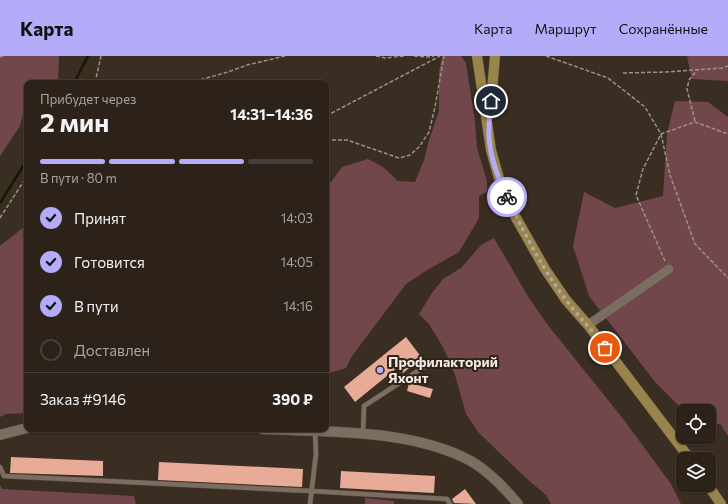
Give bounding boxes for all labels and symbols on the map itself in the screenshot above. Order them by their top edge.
pin [474,84,508,118]
courier [487,177,527,217]
pin [588,331,622,365]
place label: Профилакторий Яхонт [388,353,498,386]
marker: Профилакторий Яхонт [375,365,385,375]

